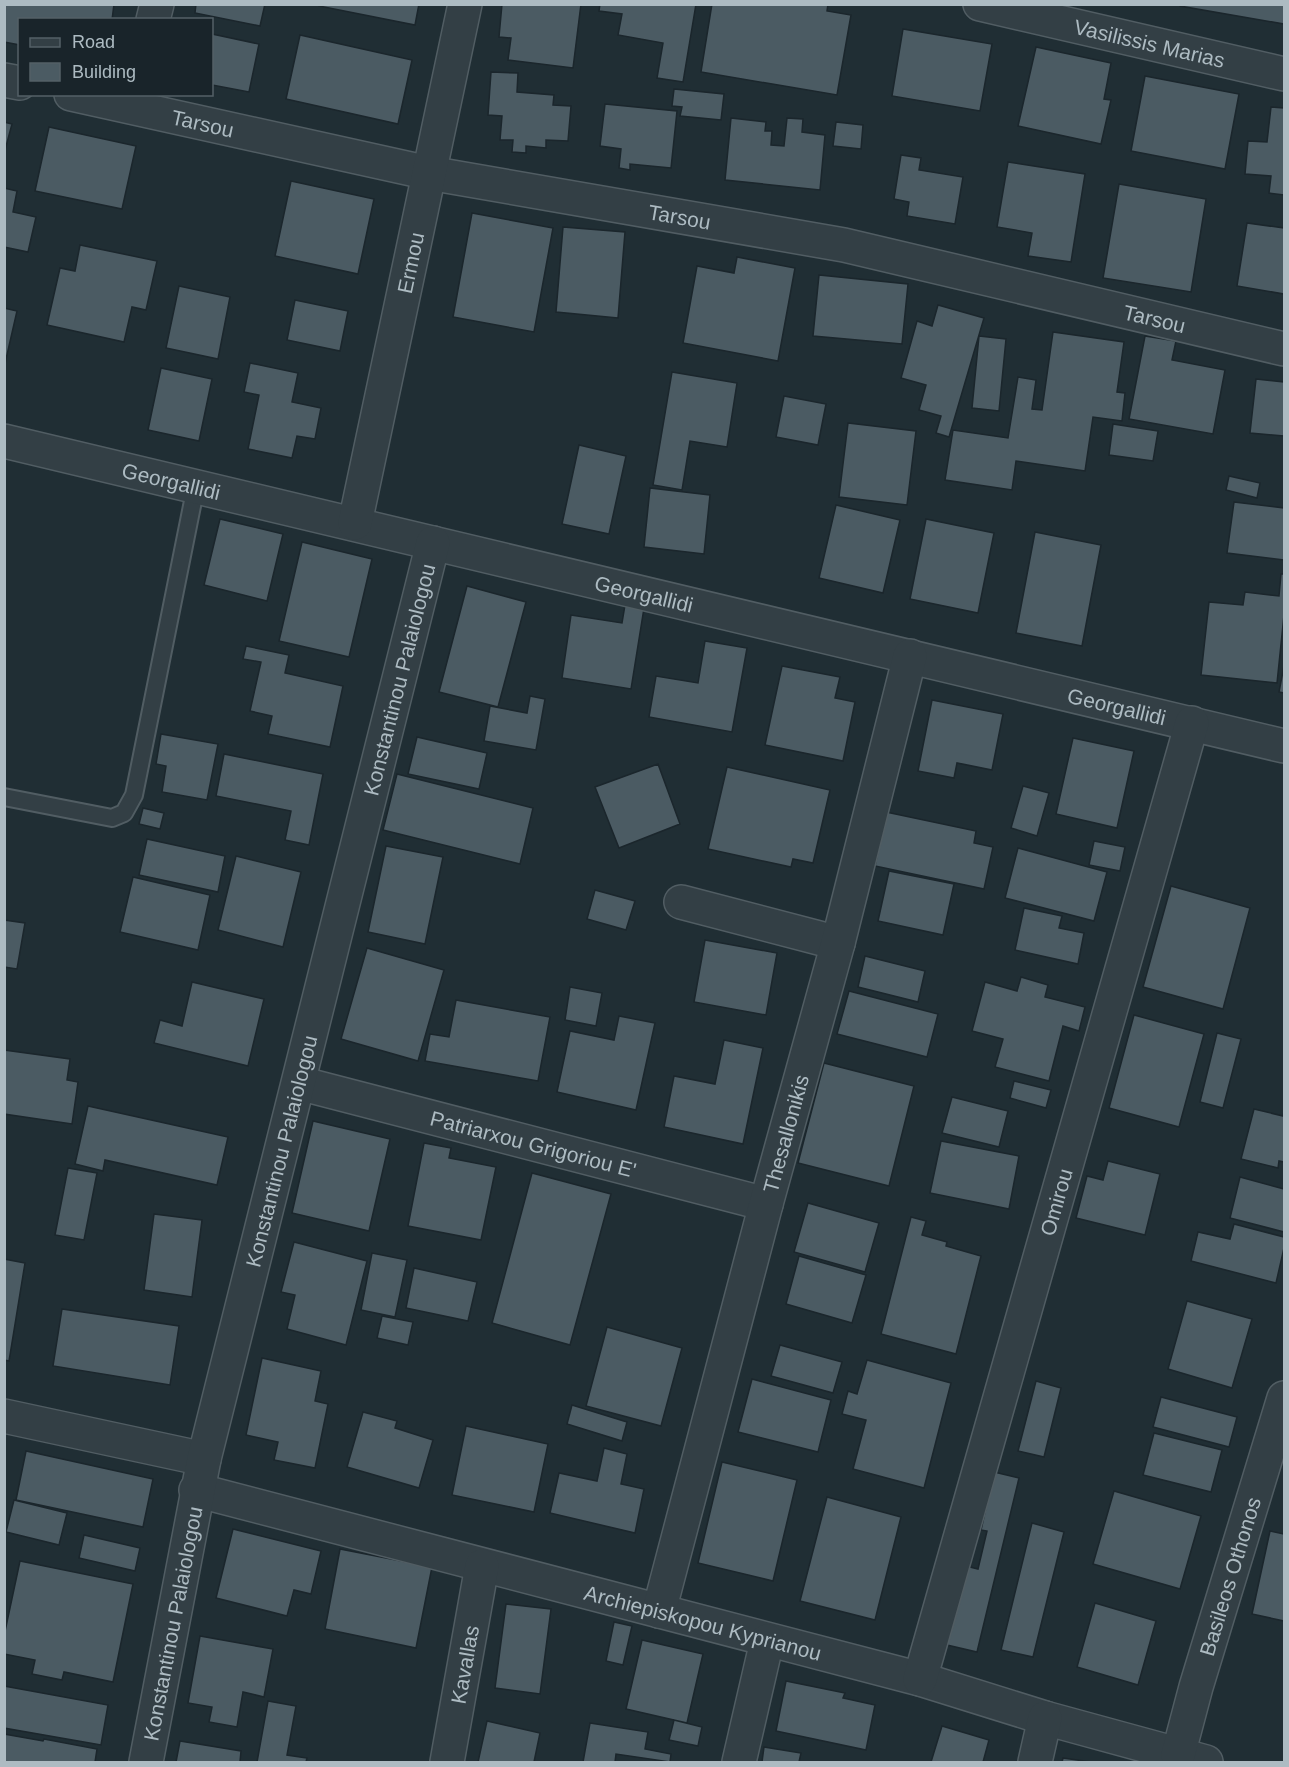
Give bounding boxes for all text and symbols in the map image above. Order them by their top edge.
street label: Vasilissis Marias [1072,15,1227,71]
legend [18,18,213,96]
text: Road [72,32,115,52]
text: Building [72,62,136,82]
street label: Tarsou [170,105,236,141]
street label: Tarsou [647,200,713,233]
street label: Ermou [392,230,428,295]
street label: Tarsou [1121,300,1188,337]
street label: Georgallidi [120,458,223,504]
street label: Konstantinou Palaiologou [359,561,439,798]
street label: Georgallidi [593,571,696,616]
street label: Georgallidi [1065,683,1168,729]
street label: Konstantinou Palaiologou [241,1033,321,1269]
street label: Thesallonikis [758,1072,813,1195]
street label: Patriarxou Grigoriou E' [428,1106,639,1181]
street label: Omirou [1035,1166,1076,1238]
street label: Basileos Othonos [1195,1494,1265,1658]
street label: Konstantinou Palaiologou [139,1504,206,1743]
street label: Archiepiskopou Kyprianou [582,1580,824,1664]
street label: Kavallas [446,1623,483,1706]

